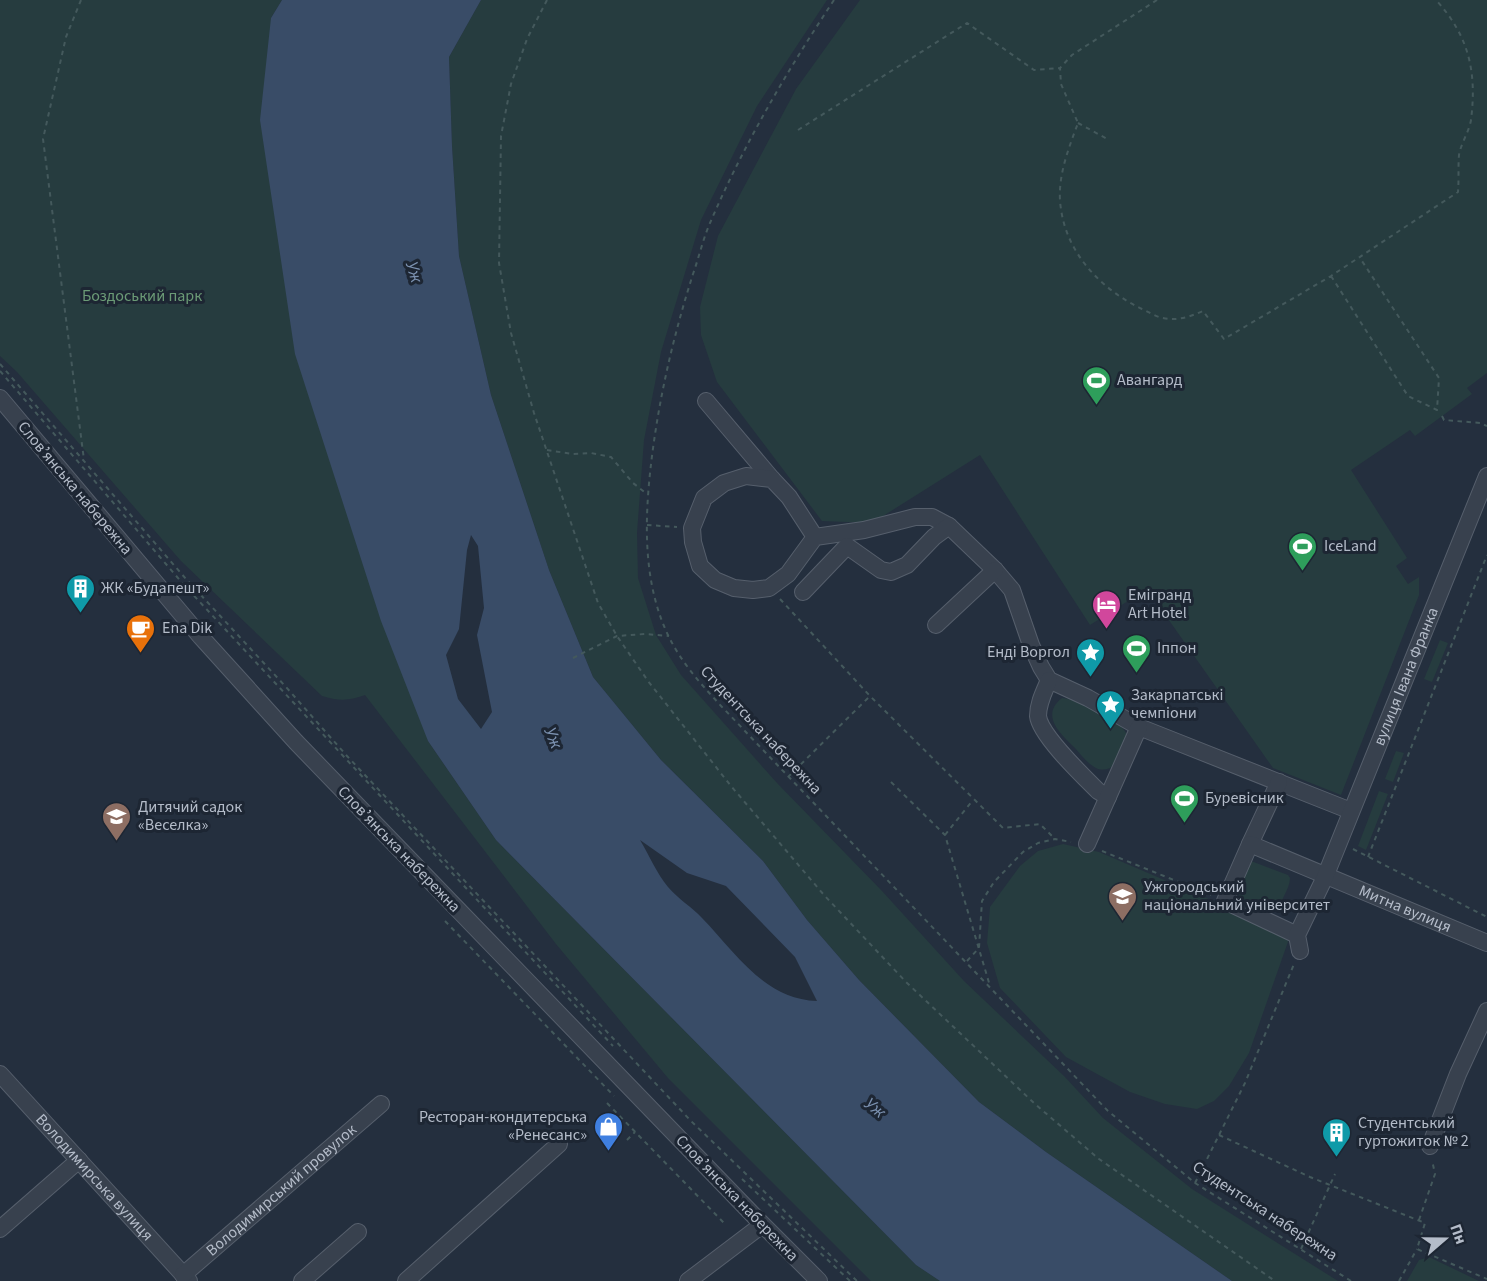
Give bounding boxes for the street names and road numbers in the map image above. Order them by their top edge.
street label: Словʼянська набережна [13,417,137,559]
street label: вулиця Івана Франка [1368,604,1444,749]
street label: Студентська набережна [695,661,827,799]
street label: Словʼянська набережна [333,781,465,917]
street label: Митна вулиця [1355,880,1455,938]
street label: Володимирська вулиця [31,1109,158,1246]
street label: Володимирський провулок [201,1119,361,1261]
street label: Словʼянська набережна [671,1130,803,1266]
street label: Студентська набережна [1188,1156,1342,1266]

